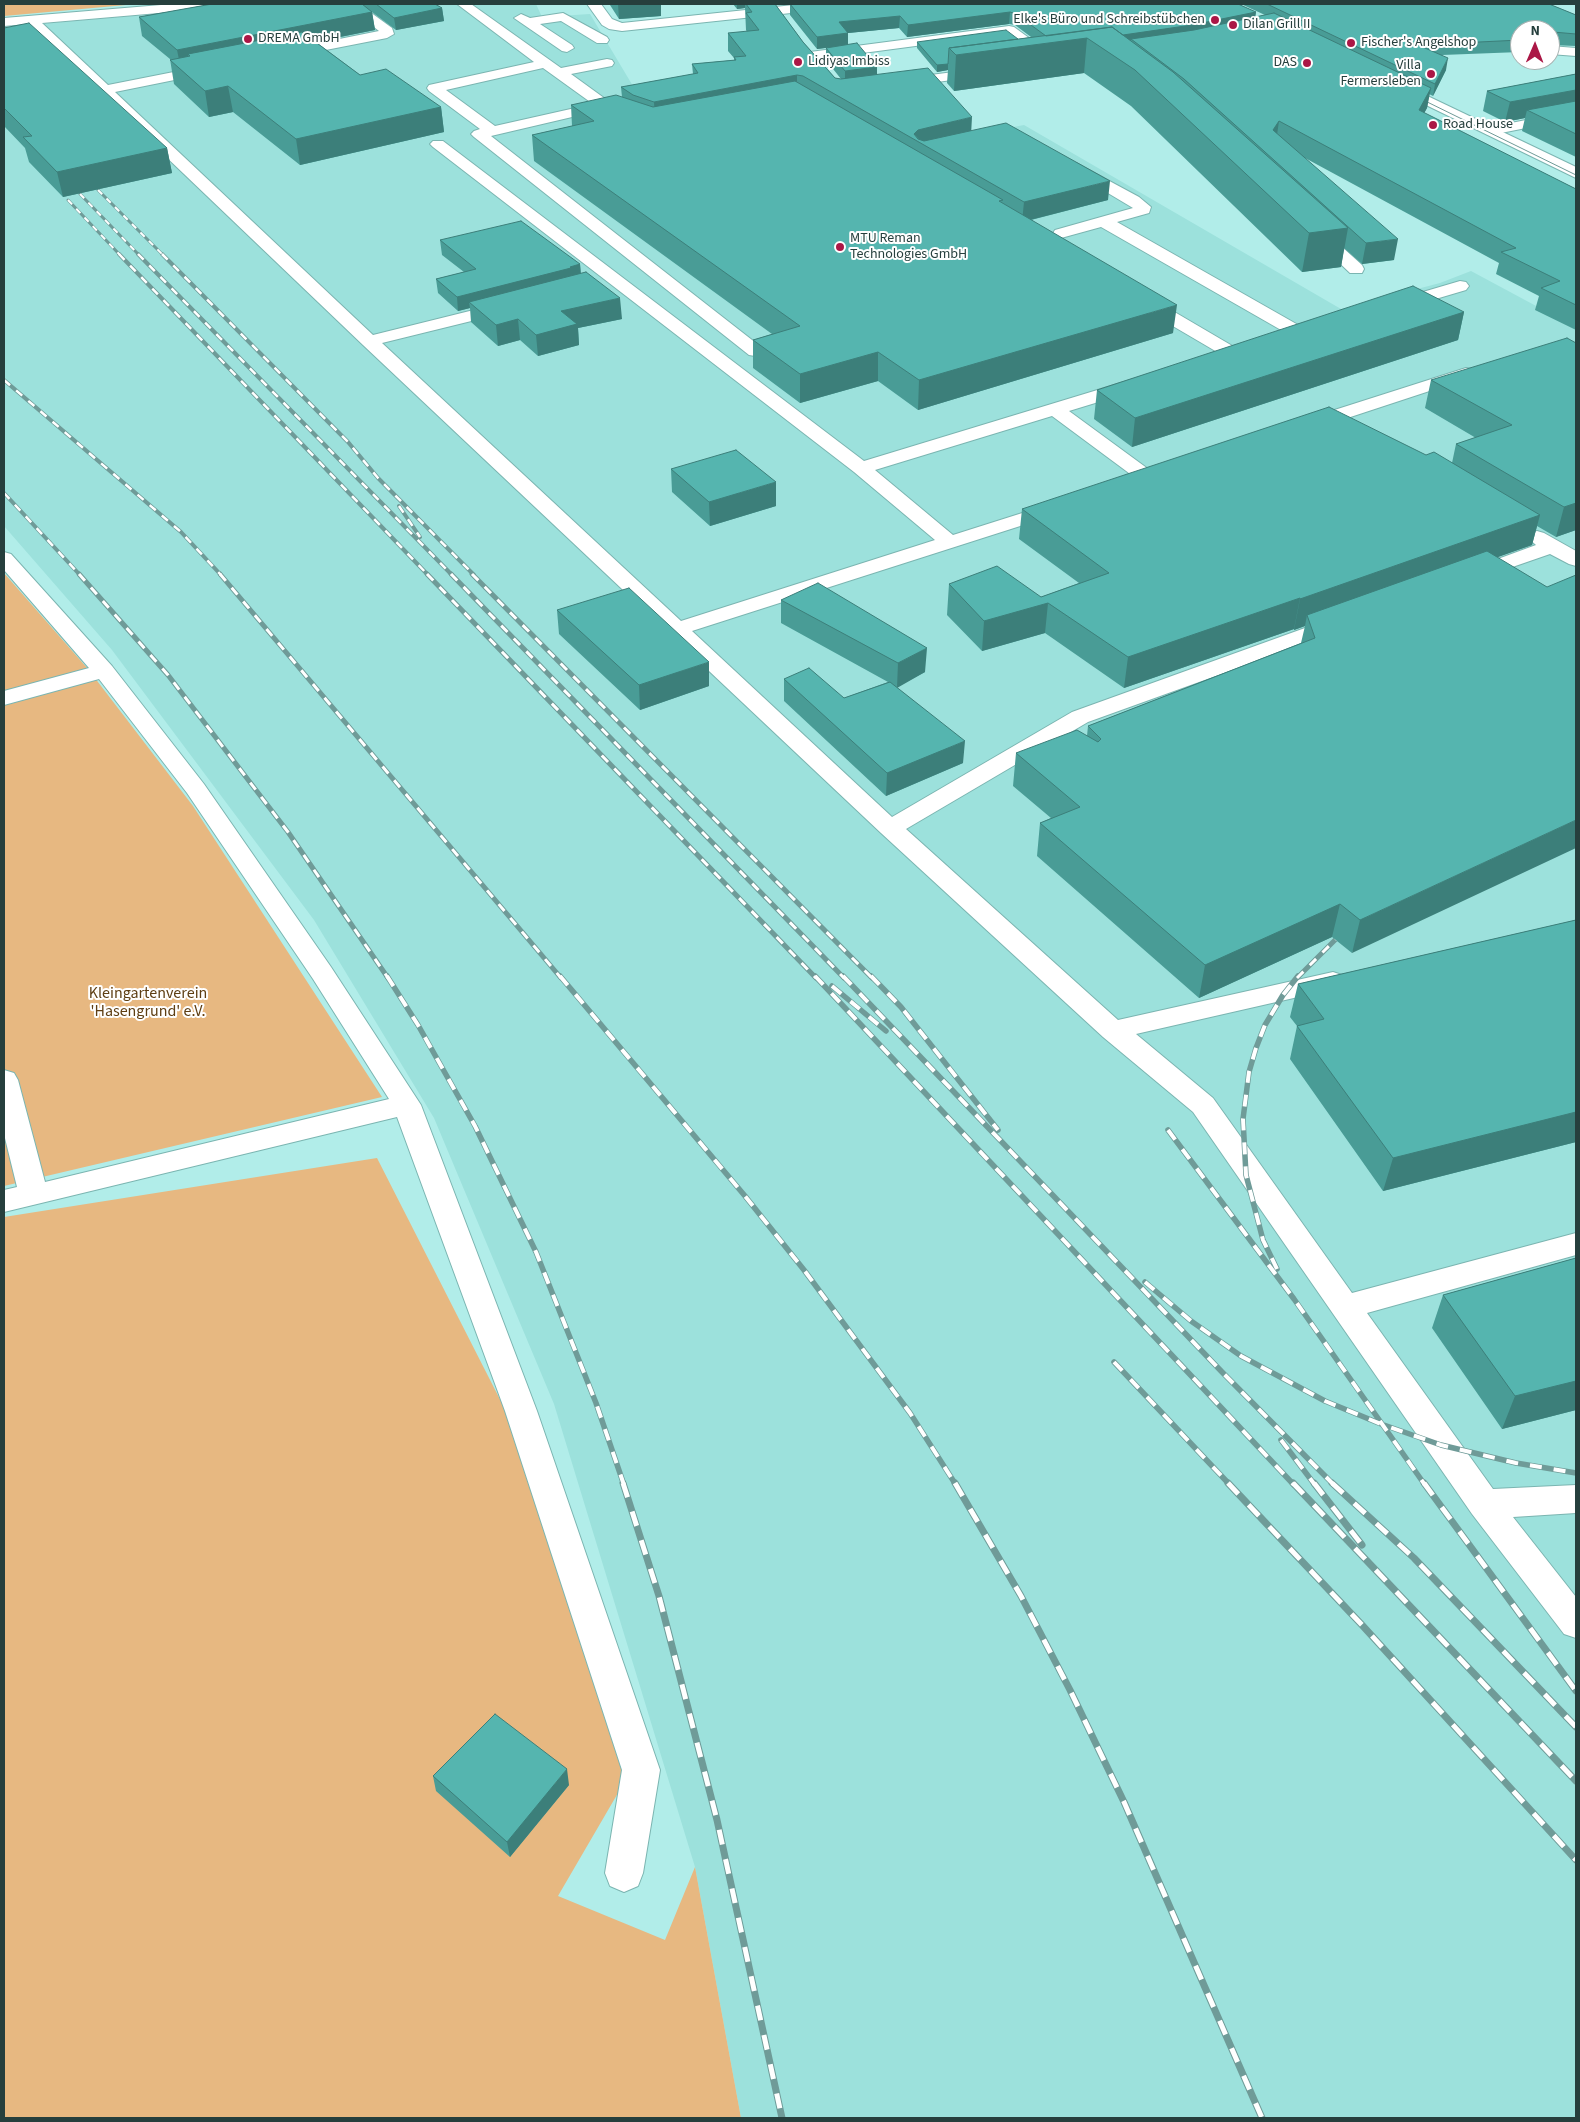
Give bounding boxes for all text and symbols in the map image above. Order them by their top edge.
place label: Elke's Büro und Schreibstübchen [1013,12,1205,28]
marker: Elke's Büro und Schreibstübchen [1209,14,1221,26]
place label: Dilan Grill II [1243,17,1310,33]
marker: Dilan Grill II [1227,19,1239,31]
north arrow [1510,20,1560,70]
text: N [1530,21,1540,41]
place label: DREMA GmbH [258,31,340,47]
marker: DREMA GmbH [242,33,254,45]
place label: Fischer's Angelshop [1361,35,1476,51]
marker: Fischer's Angelshop [1345,37,1357,49]
place label: Lidiyas Imbiss [808,54,890,70]
place label: DAS [1273,55,1297,71]
marker: Lidiyas Imbiss [792,56,804,68]
marker: DAS [1301,57,1313,69]
place label: Villa Fermersleben [1340,58,1421,90]
marker: Villa Fermersleben [1425,68,1437,80]
place label: Road House [1443,117,1513,133]
marker: Road House [1427,119,1439,131]
place label: MTU Reman Technologies GmbH [850,231,967,264]
marker: MTU Reman Technologies GmbH [834,241,846,253]
park label: Kleingartenverein 'Hasengrund' e.V. [89,984,207,1022]

